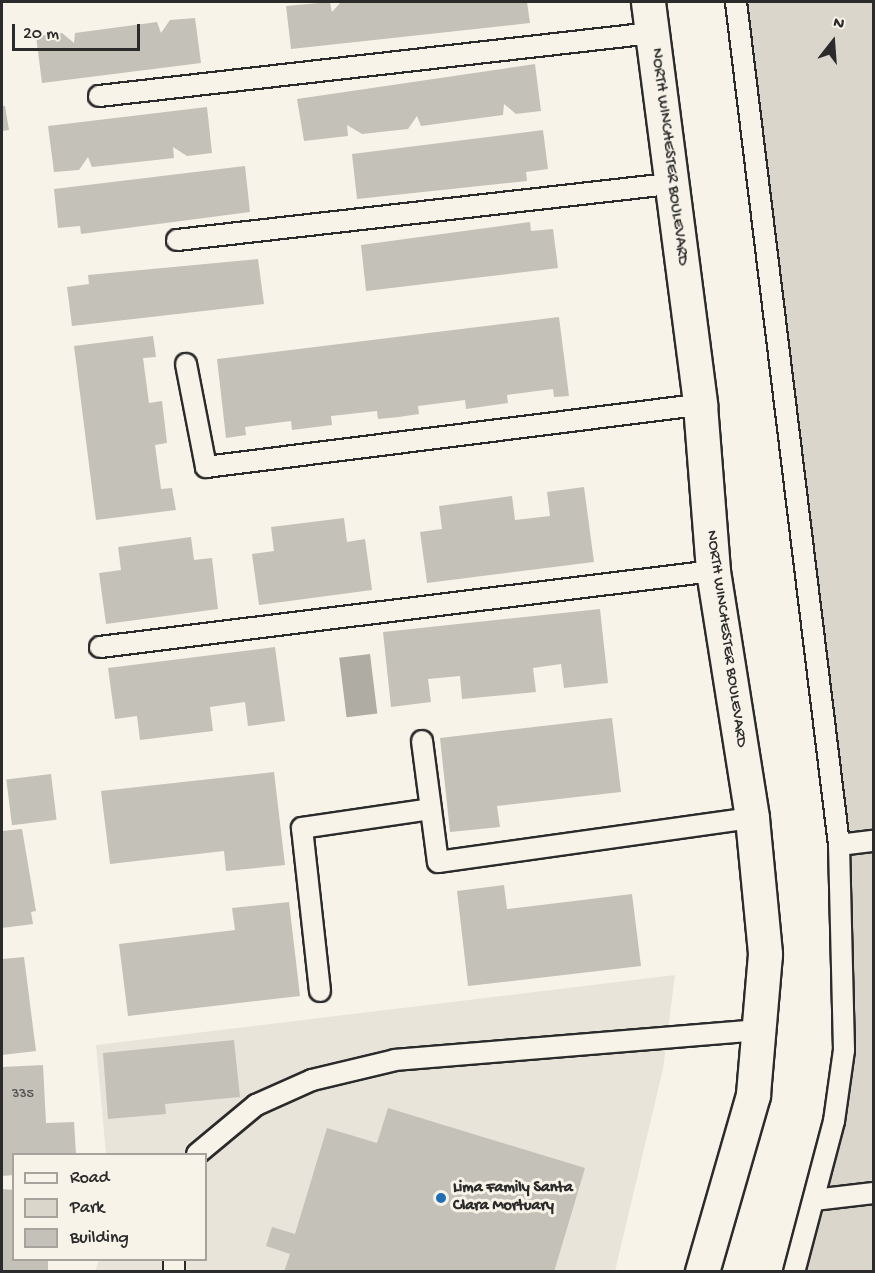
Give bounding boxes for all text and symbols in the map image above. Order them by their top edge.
scale bar [15,12,142,50]
north arrow [803,12,863,72]
text: N [831,14,846,35]
text: 20 m [23,24,59,45]
street label: NORTH WINCHESTER BOULEVARD [645,47,691,267]
street label: NORTH WINCHESTER BOULEVARD [700,529,750,749]
house number: 335 [12,1087,34,1103]
legend [12,1153,207,1261]
text: Road [70,1168,109,1189]
place label: Lima Family Santa Clara Mortuary [453,1179,573,1217]
marker: Lima Family Santa Clara Mortuary [434,1191,448,1205]
text: Park [70,1198,104,1219]
text: Building [70,1228,129,1249]

